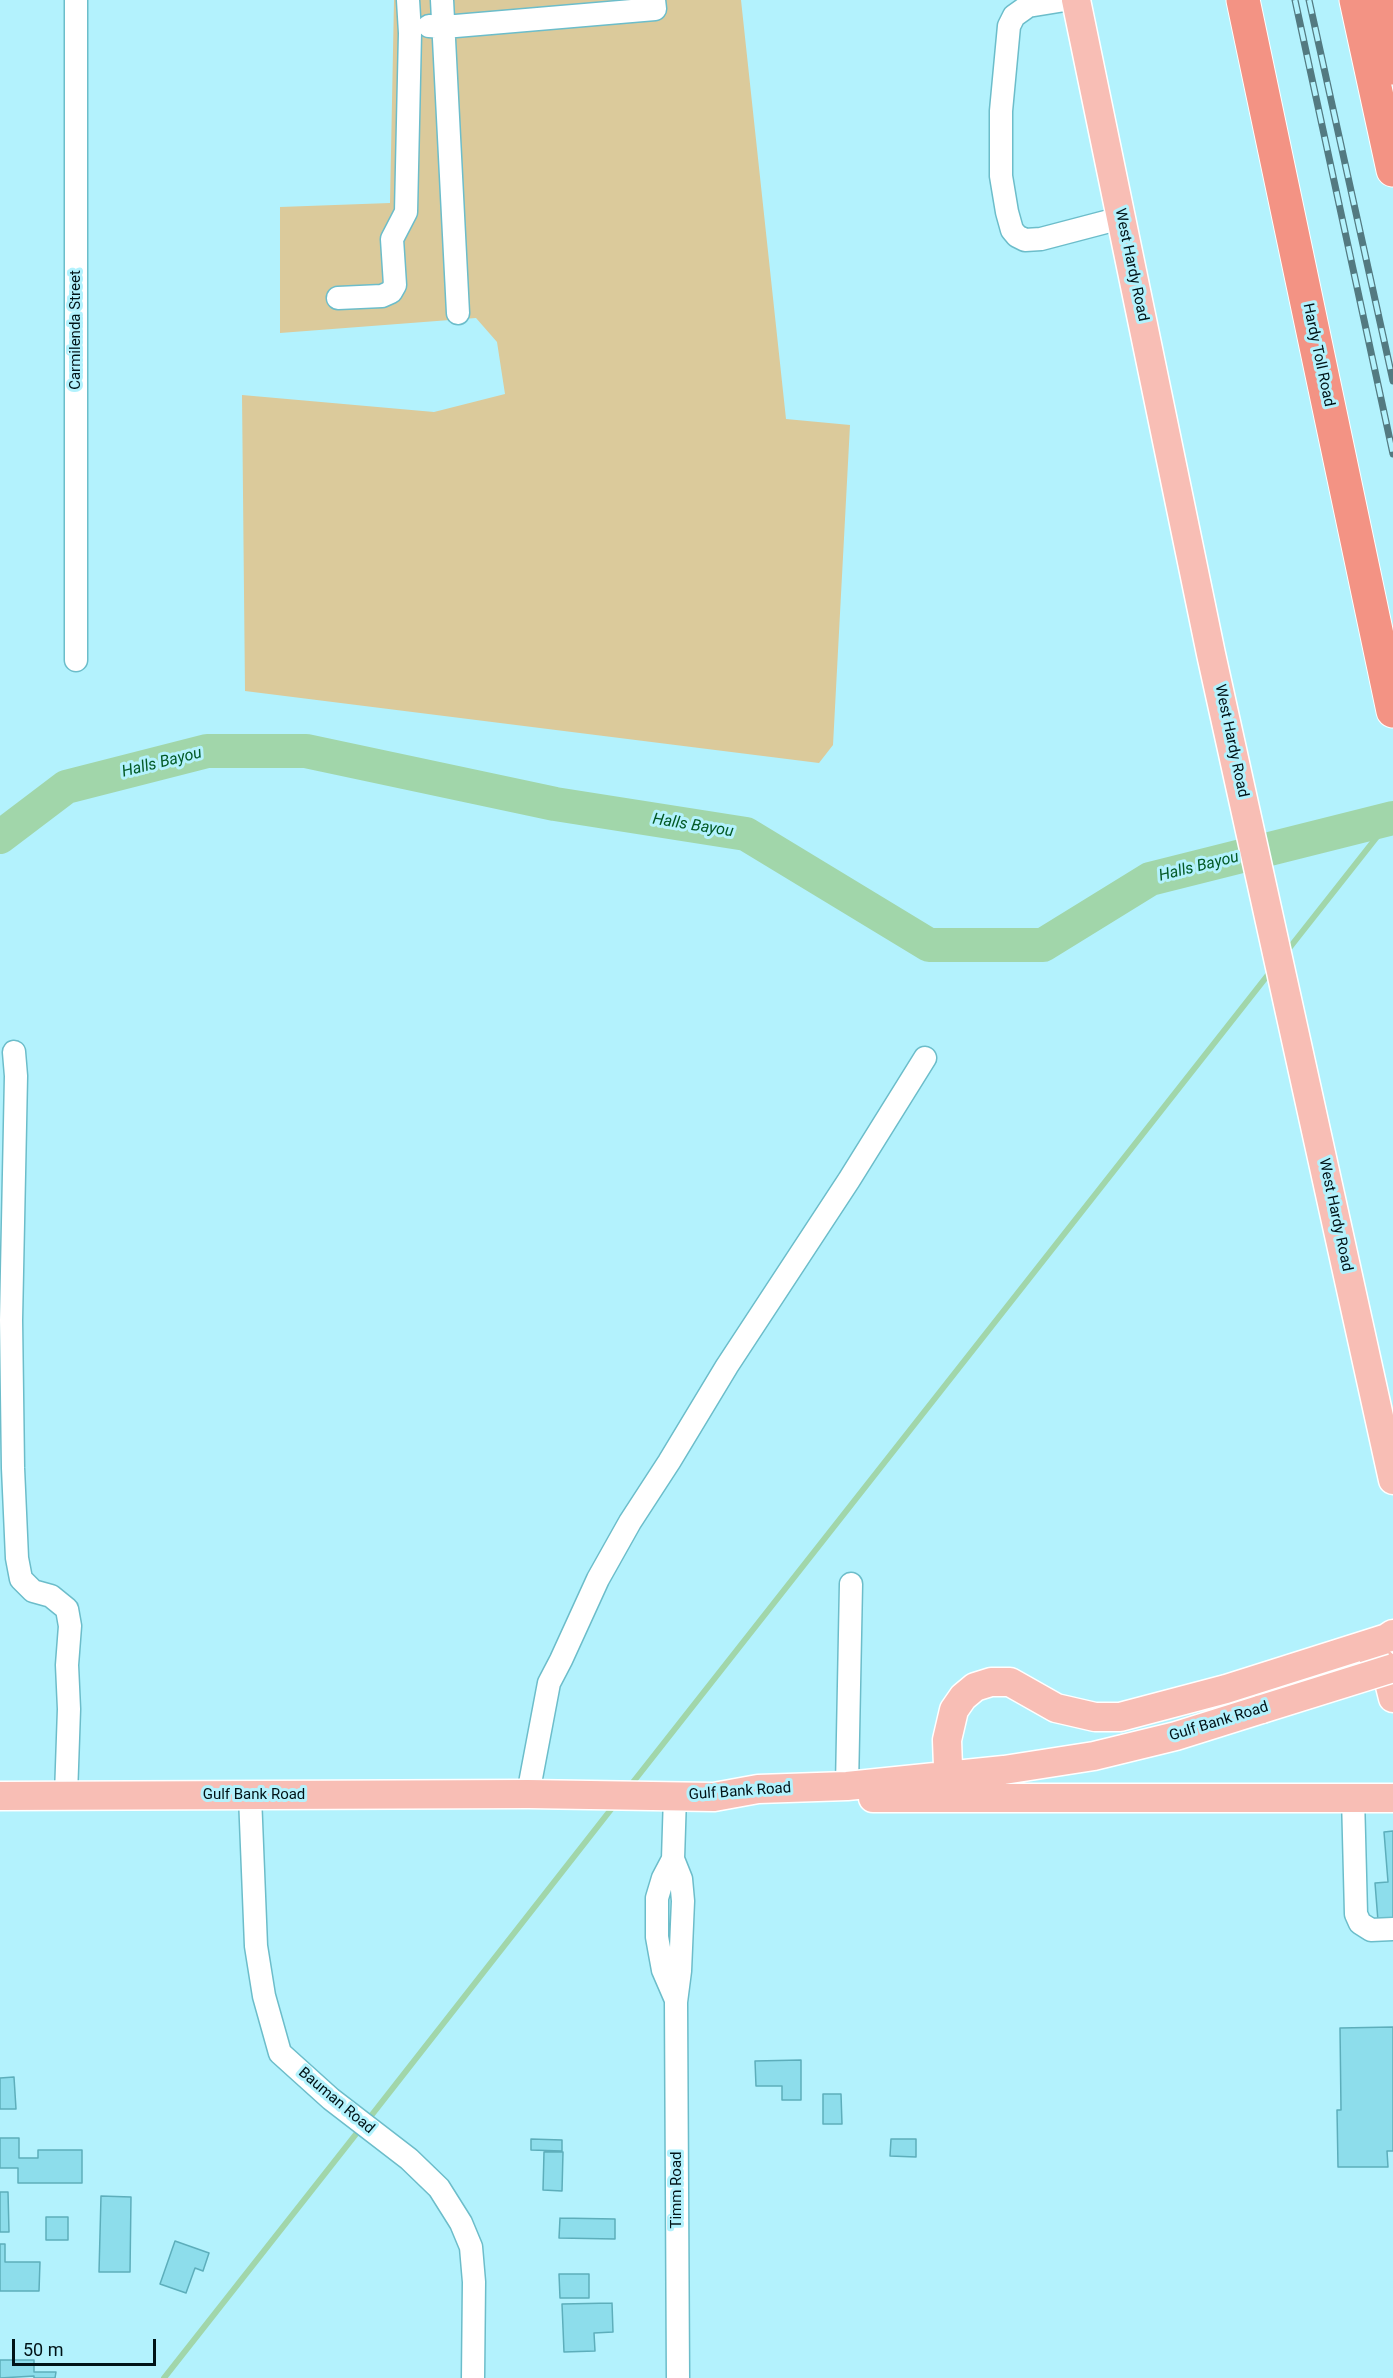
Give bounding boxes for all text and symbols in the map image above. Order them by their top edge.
street label: West Hardy Road [1110,207,1152,323]
street label: Carmilenda Street [67,270,85,390]
street label: Hardy Toll Road [1298,302,1338,408]
street label: West Hardy Road [1210,683,1252,799]
water label: Halls Bayou [120,744,204,782]
water label: Halls Bayou [651,810,735,842]
water label: Halls Bayou [1157,848,1241,886]
street label: West Hardy Road [1314,1157,1356,1273]
street label: Gulf Bank Road [1167,1698,1271,1746]
street label: Gulf Bank Road [688,1779,792,1805]
street label: Gulf Bank Road [203,1786,305,1804]
street label: Bauman Road [294,2064,378,2138]
street label: Timm Road [668,2151,686,2229]
scale bar [15,2327,159,2365]
text: 50 m [23,2339,63,2360]

